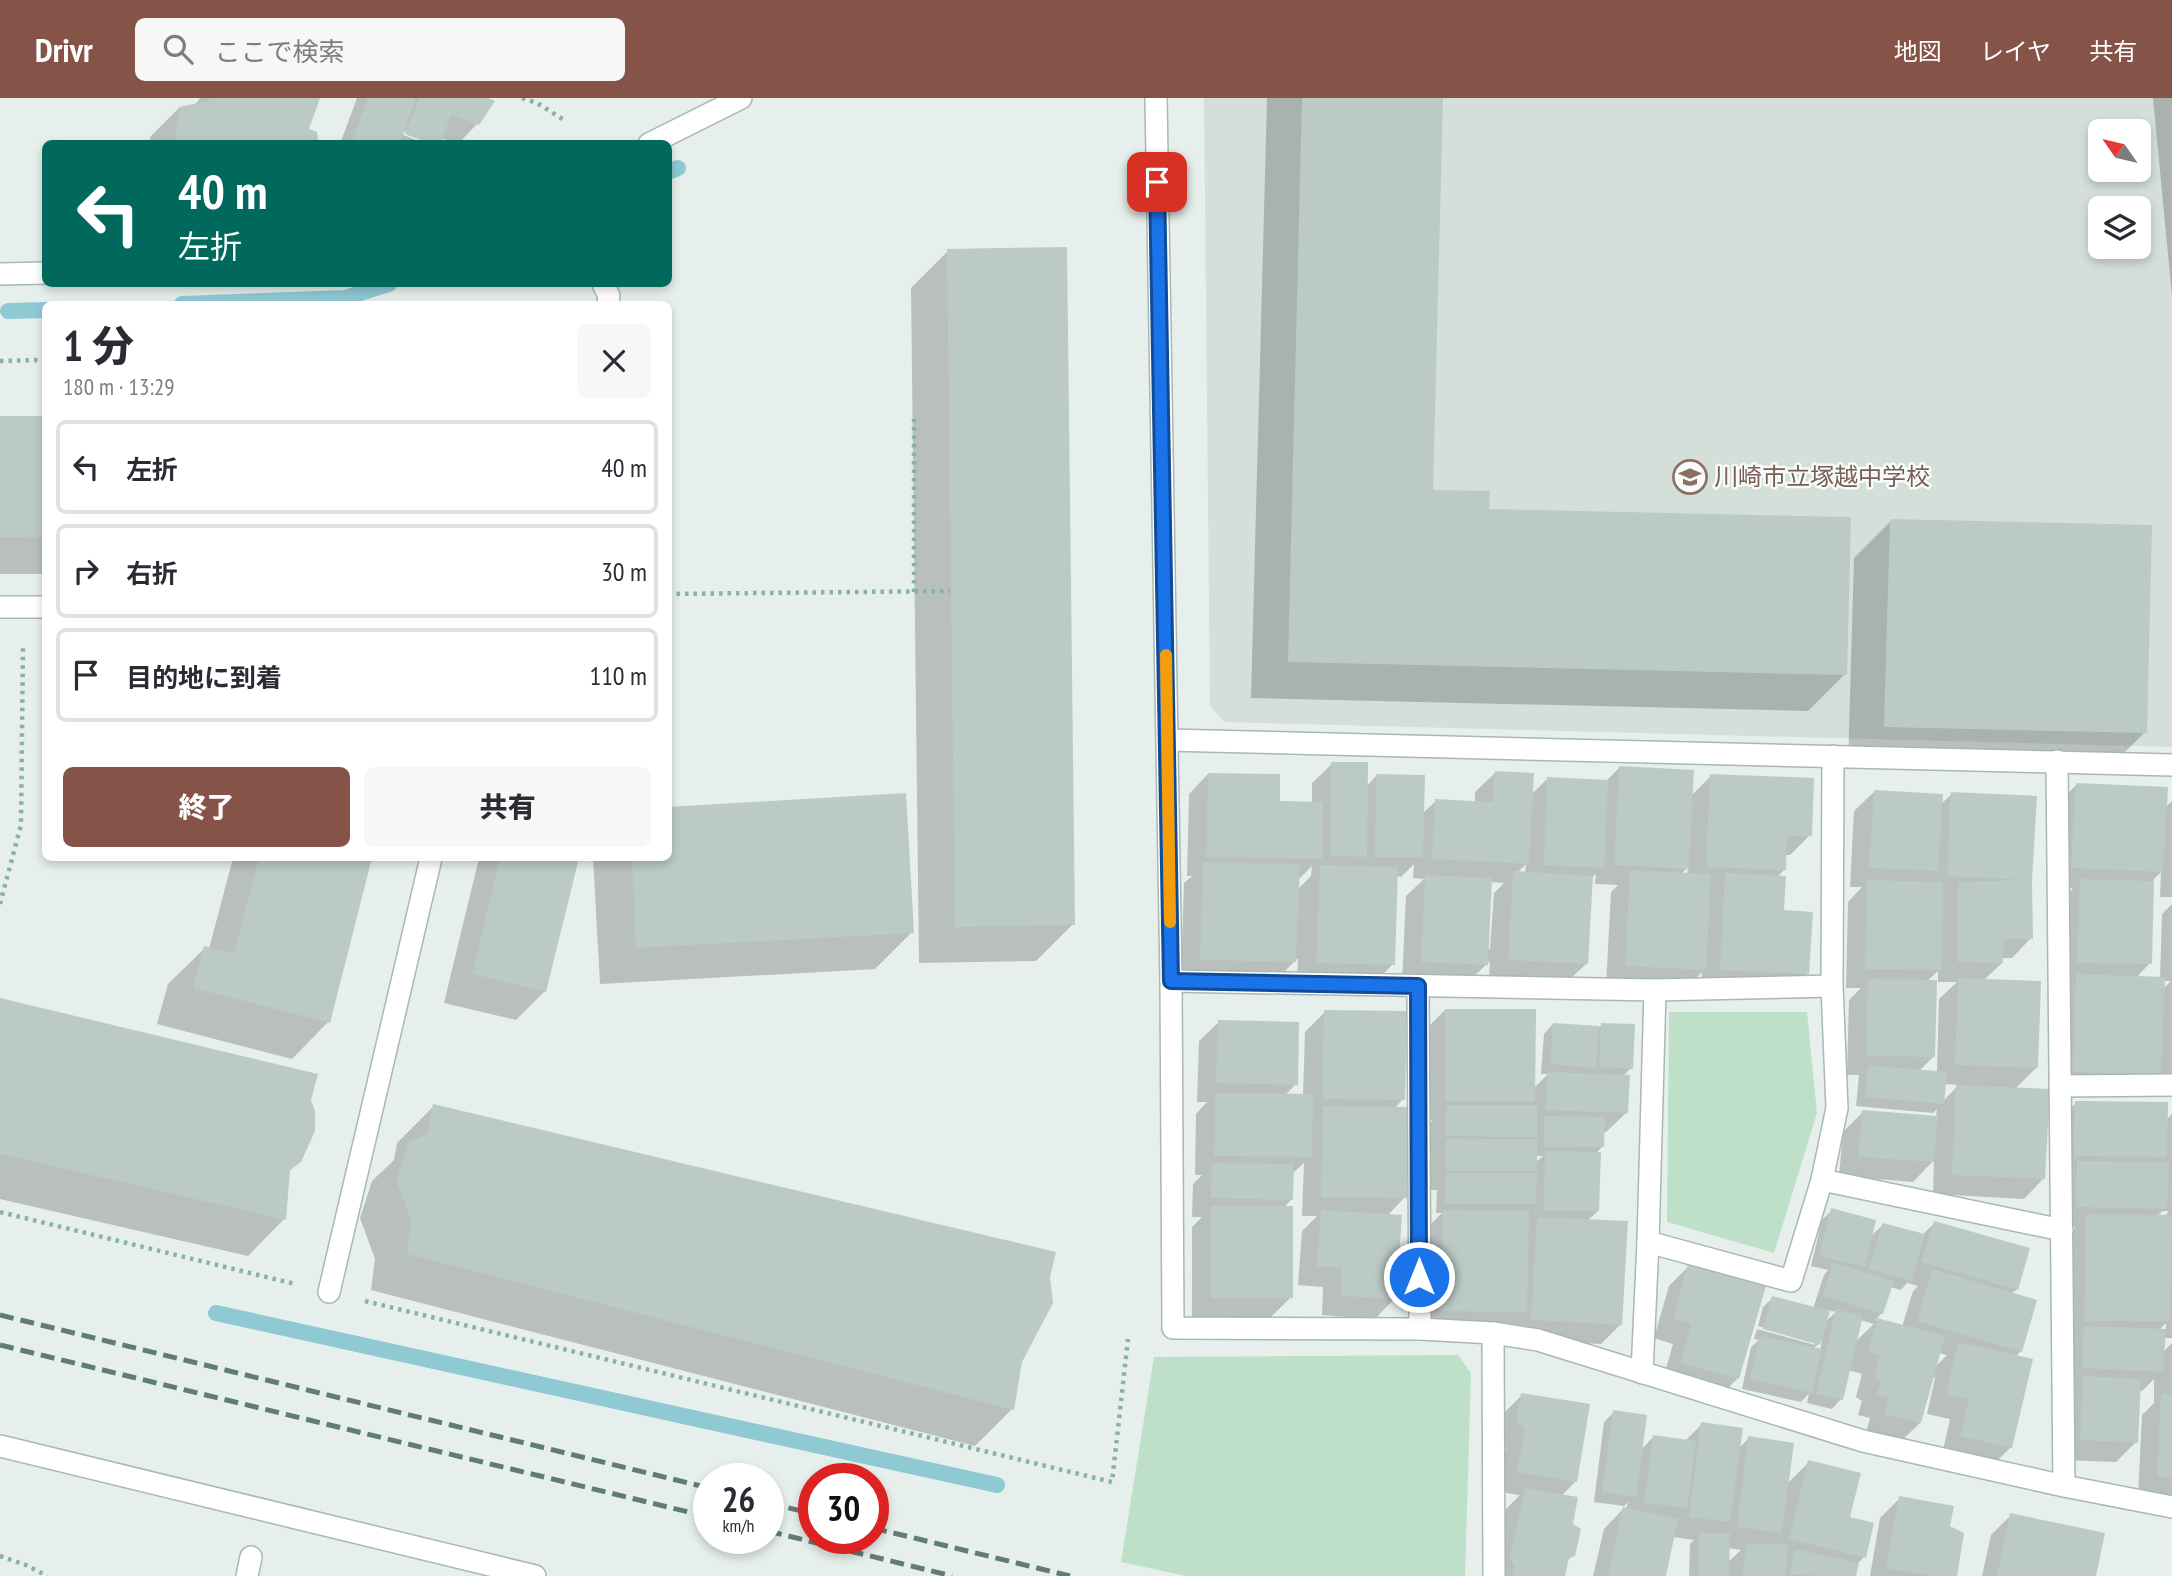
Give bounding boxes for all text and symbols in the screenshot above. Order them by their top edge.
search box [135,18,625,81]
text: Drivr [35,28,93,71]
icon: search [159,30,197,68]
text: ここで検索 [215,35,345,68]
text: 地図 [1894,36,1942,67]
text: レイヤ [1980,36,2051,67]
text: 共有 [2089,36,2137,67]
north arrow [2088,119,2151,182]
map controls [2088,119,2151,259]
pin [1127,152,1187,212]
text: 40 m [178,159,267,223]
icon: arrive [1138,163,1176,201]
icon: left [63,168,154,259]
button: layers [2088,196,2151,259]
text: 左折 [178,225,242,267]
text: 1 分 [63,318,134,373]
button: close [577,324,651,398]
text: 180 m · 13:29 [63,372,175,401]
icon: left [67,448,105,486]
text: 40 m [601,451,647,484]
text: 左折 [126,453,178,486]
school or university icon: 川崎市立塚越中学校 [1671,458,1709,496]
place label: 川崎市立塚越中学校 [1714,461,1930,492]
icon: right [67,552,105,590]
text: 30 m [601,555,647,588]
text: 右折 [126,557,178,590]
icon: arrive [67,656,105,694]
text: 110 m [589,659,647,692]
text: 目的地に到着 [126,661,282,694]
button: 終了 [63,767,350,847]
button: 共有 [364,767,651,847]
position arrow [1382,1240,1456,1314]
speed limit sign: 30 [798,1463,889,1554]
text: 26 [722,1476,755,1522]
text: km/h [723,1514,754,1537]

